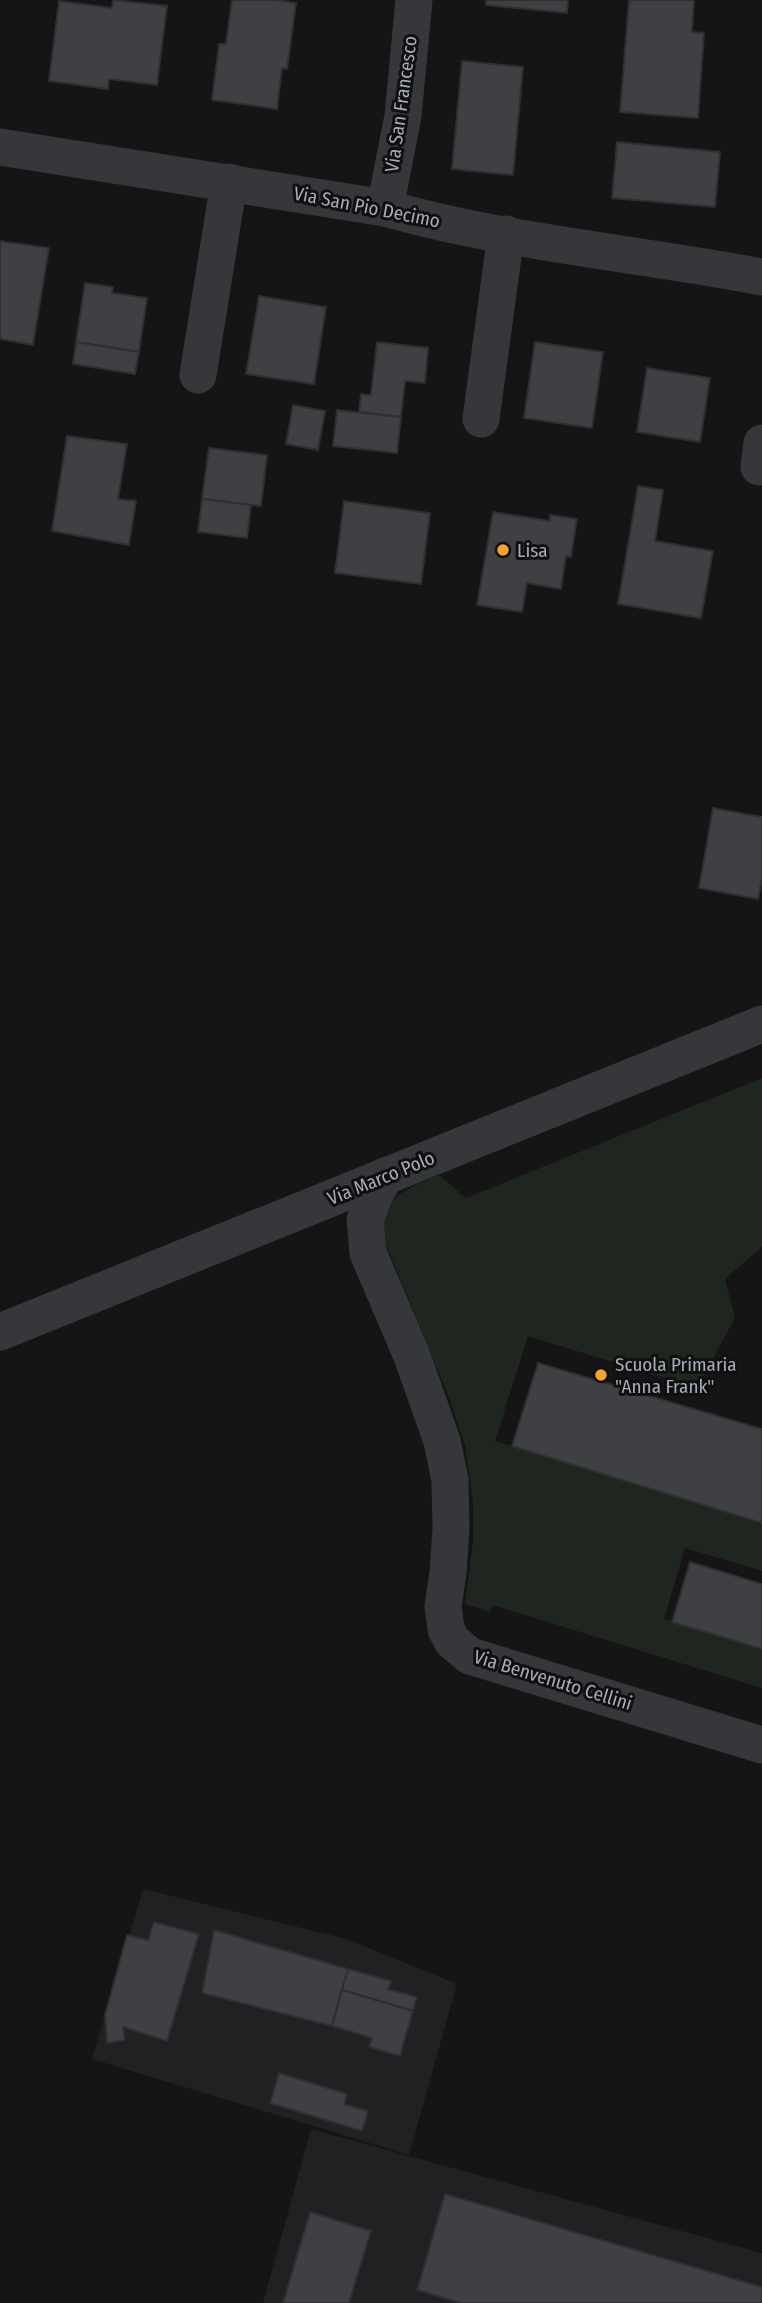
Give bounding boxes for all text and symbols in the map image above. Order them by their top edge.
street label: Via San Francesco [380,34,422,174]
street label: Via San Pio Decimo [292,182,442,232]
place label: Lisa [517,539,548,562]
marker: Lisa [495,542,511,558]
street label: Via Marco Polo [324,1146,438,1210]
place label: Scuola Primaria "Anna Frank" [615,1353,737,1398]
marker: Scuola Primaria "Anna Frank" [593,1367,609,1383]
street label: Via Benvenuto Cellini [471,1645,635,1715]

